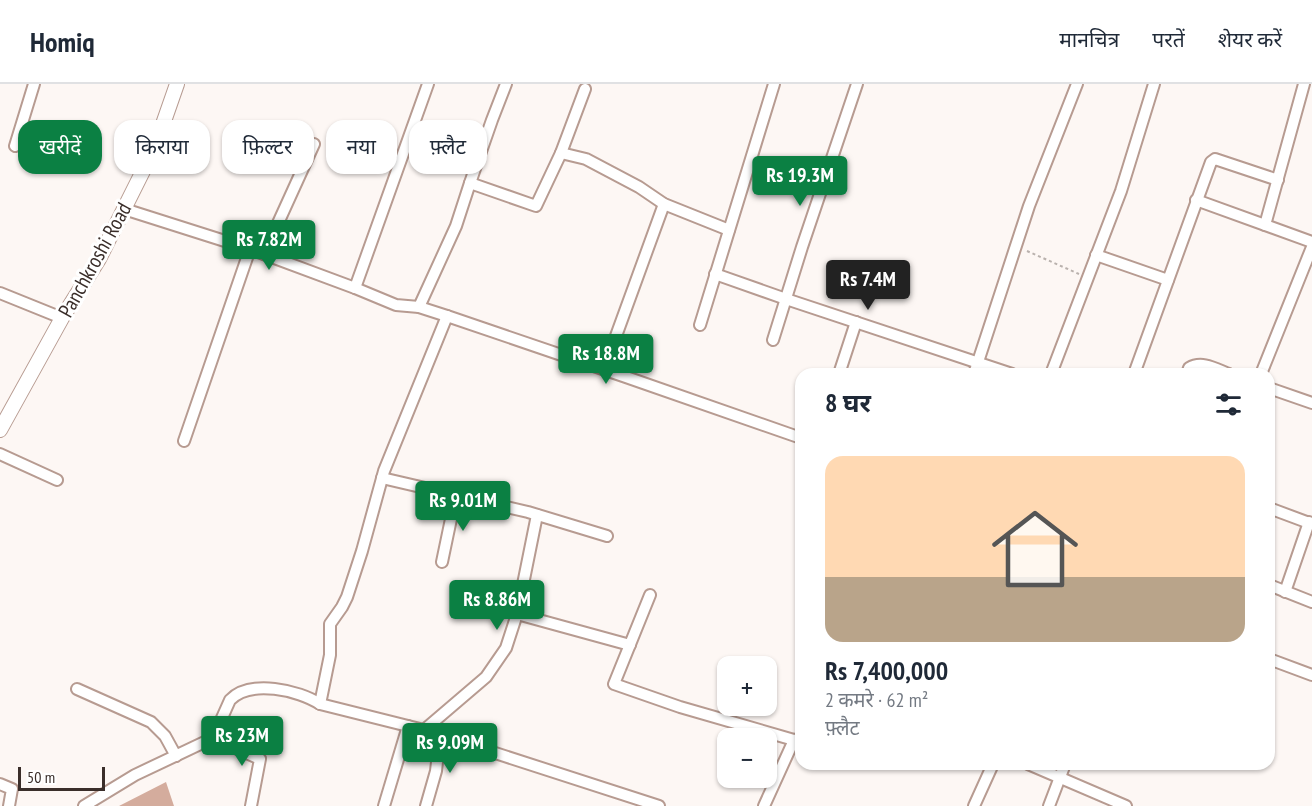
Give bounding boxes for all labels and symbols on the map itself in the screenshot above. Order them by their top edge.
pin: Rs 19.3M [738,156,862,207]
street label: Panchkroshi Road [52,198,137,322]
pin: Rs 7.82M [207,220,331,271]
pin: Rs 7.4M [813,260,923,311]
pin: Rs 18.8M [544,334,668,385]
pin: Rs 9.01M [401,481,525,532]
pin: Rs 8.86M [435,580,559,631]
pin: Rs 23M [193,716,291,767]
pin: Rs 9.09M [388,723,512,774]
scale bar [18,764,105,792]

